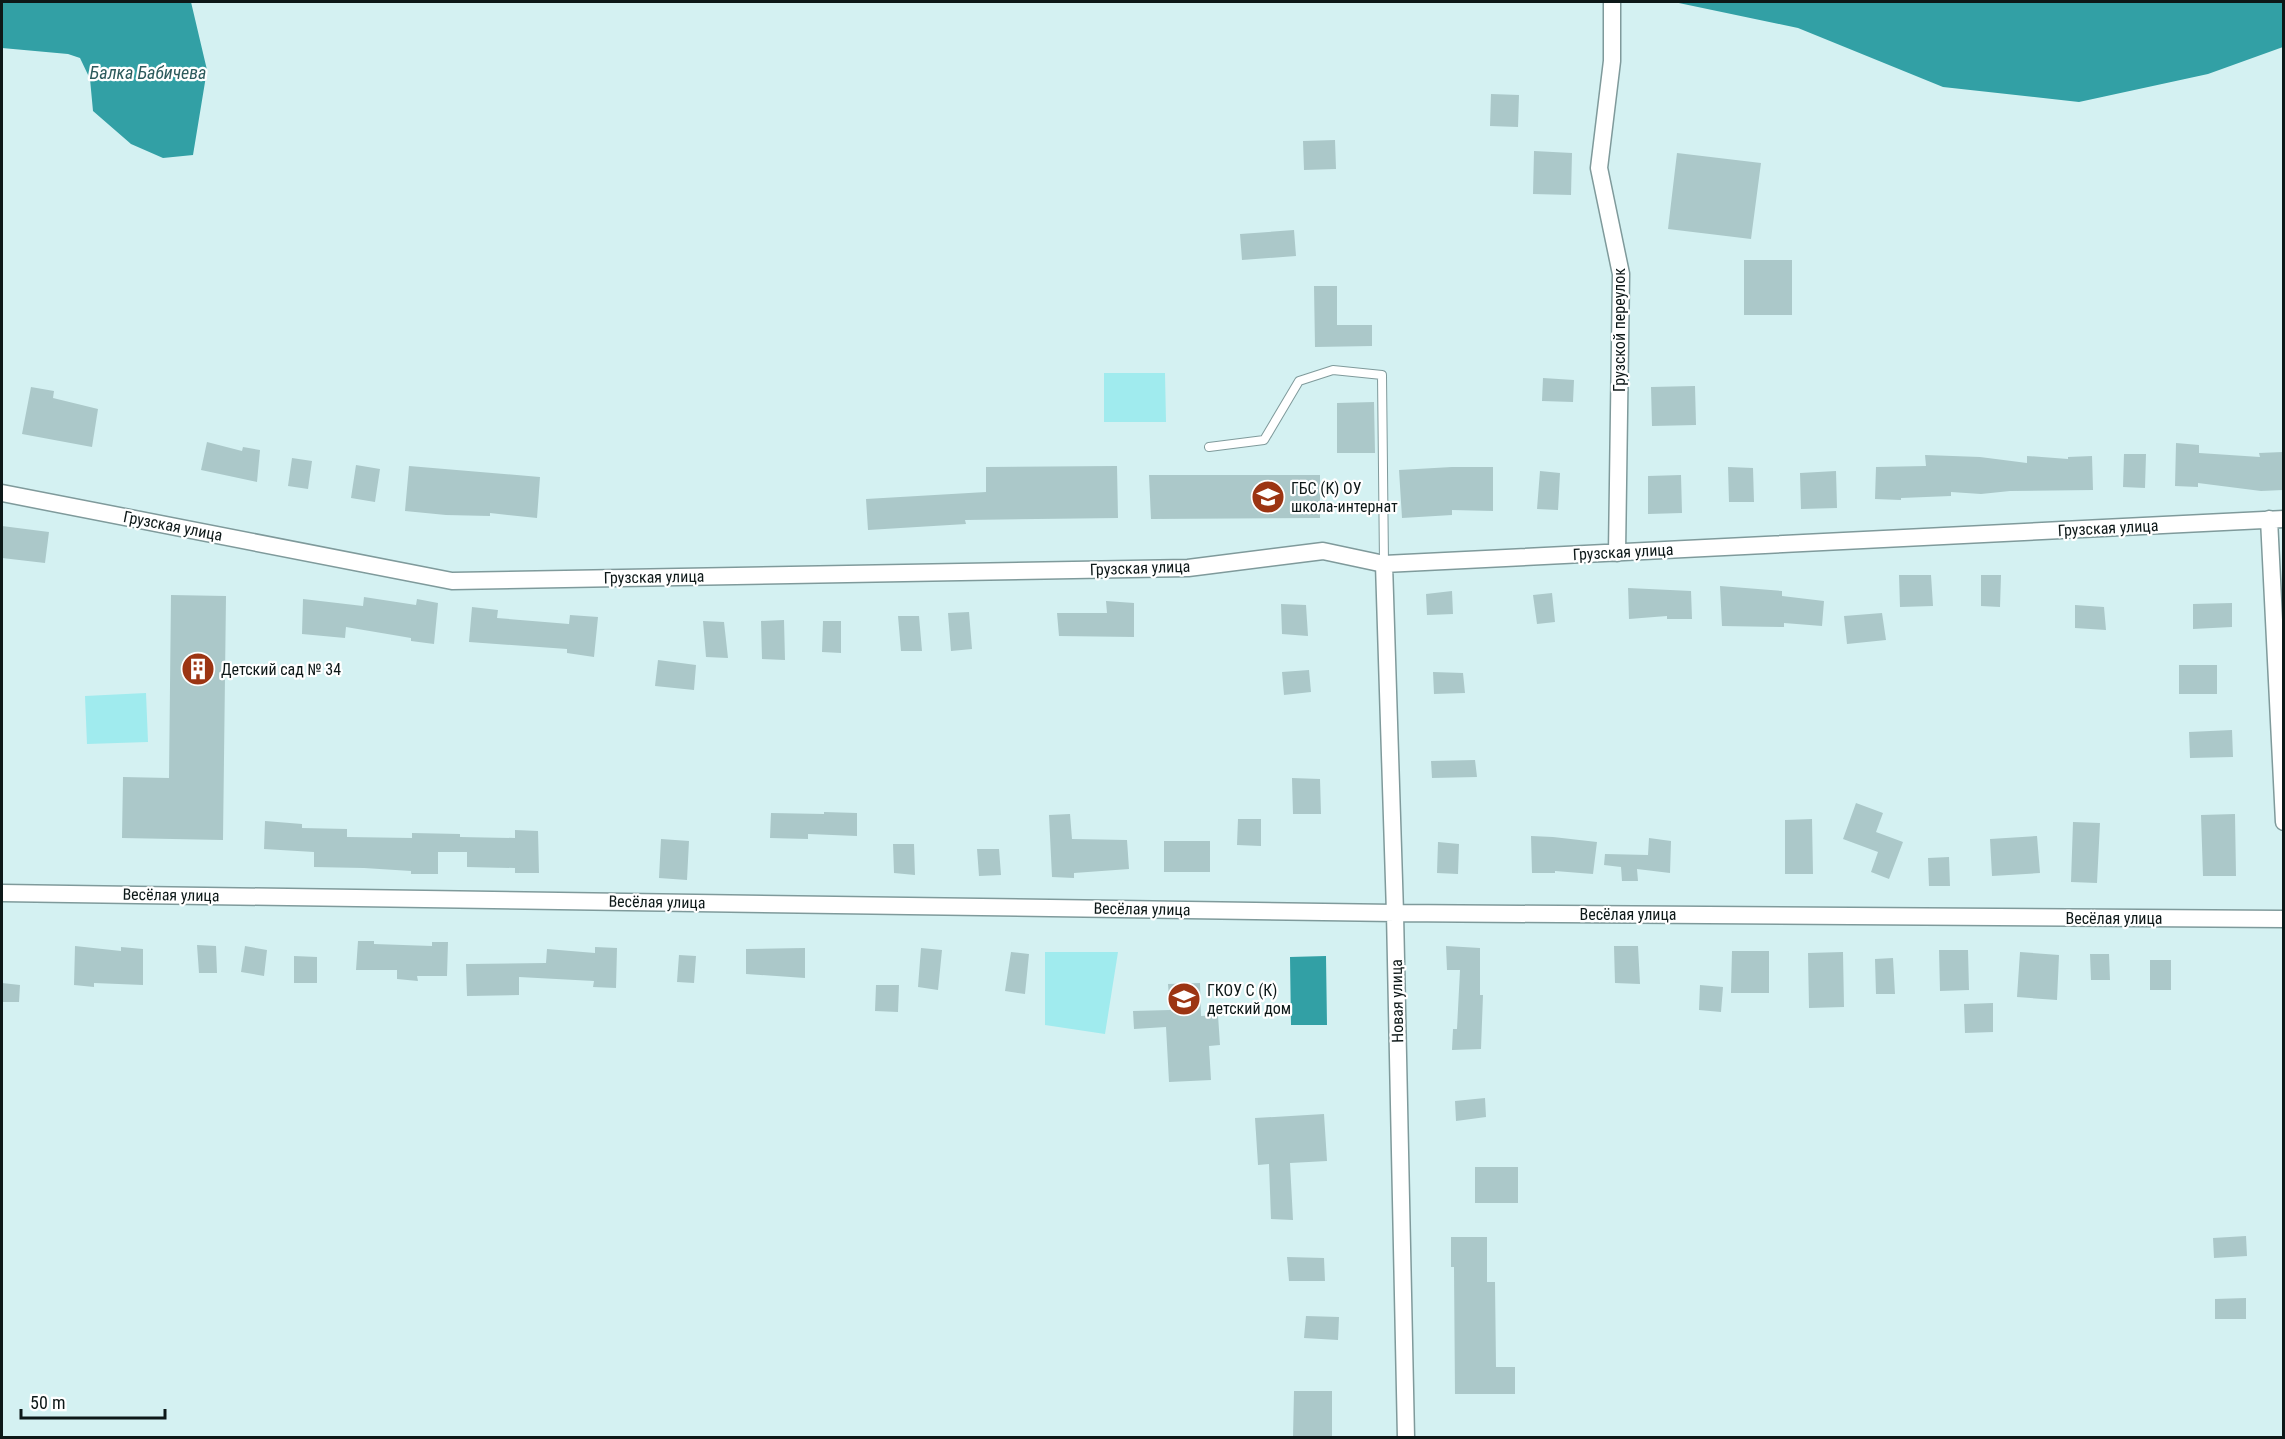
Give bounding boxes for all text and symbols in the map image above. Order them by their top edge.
water label: Балка Бабичева [90,62,206,83]
street label: Грузской переулок [1610,268,1629,392]
school or university icon: ГБС (К) ОУ школа-интернат [1250,479,1286,515]
place label: ГБС (К) ОУ школа-интернат [1291,479,1398,516]
street label: Грузская улица [122,507,224,545]
street label: Грузская улица [2057,516,2159,540]
street label: Грузская улица [1572,540,1674,564]
street label: Грузская улица [1089,557,1191,579]
street label: Грузская улица [604,567,704,587]
building icon: Детский сад № 34 [180,651,216,687]
place label: Детский сад № 34 [221,660,341,679]
street label: Весёлая улица [122,885,220,905]
street label: Весёлая улица [608,892,706,912]
street label: Весёлая улица [1093,899,1191,919]
street label: Весёлая улица [1579,905,1677,924]
street label: Весёлая улица [2065,909,2163,928]
street label: Новая улица [1387,959,1407,1043]
school or university icon: ГКОУ С (К) детский дом [1166,981,1202,1017]
place label: ГКОУ С (К) детский дом [1207,981,1291,1018]
scale bar [21,1382,165,1420]
text: 50 m [30,1392,65,1413]

